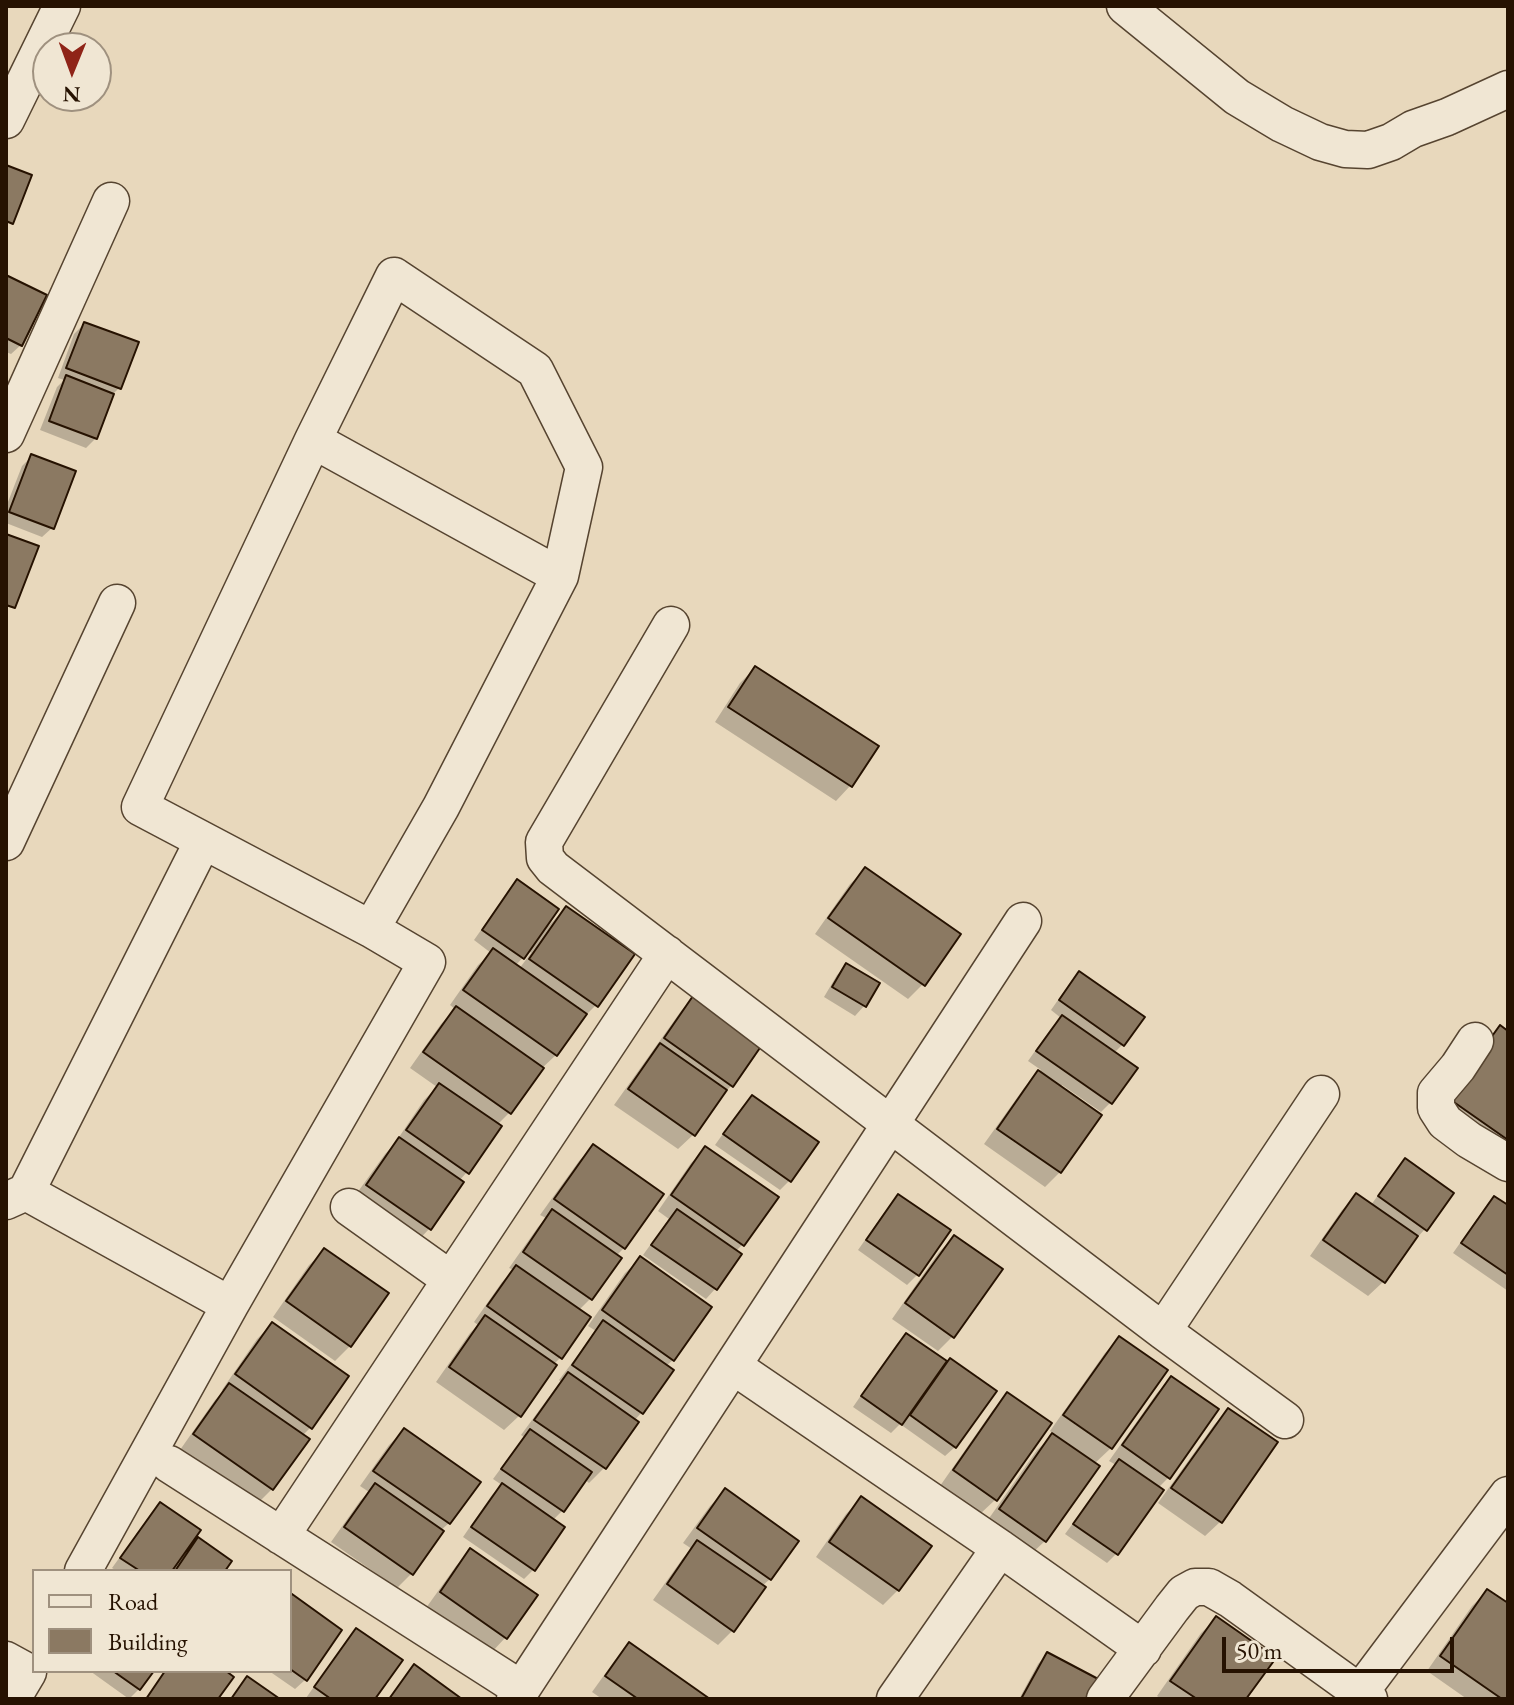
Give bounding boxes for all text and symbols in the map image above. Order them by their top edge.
north arrow [32,32,112,112]
text: N [62,80,81,109]
legend [32,1569,292,1673]
text: Road [108,1586,158,1617]
scale bar [1226,1621,1458,1671]
text: Building [108,1626,188,1657]
text: 50 m [1236,1635,1283,1666]

